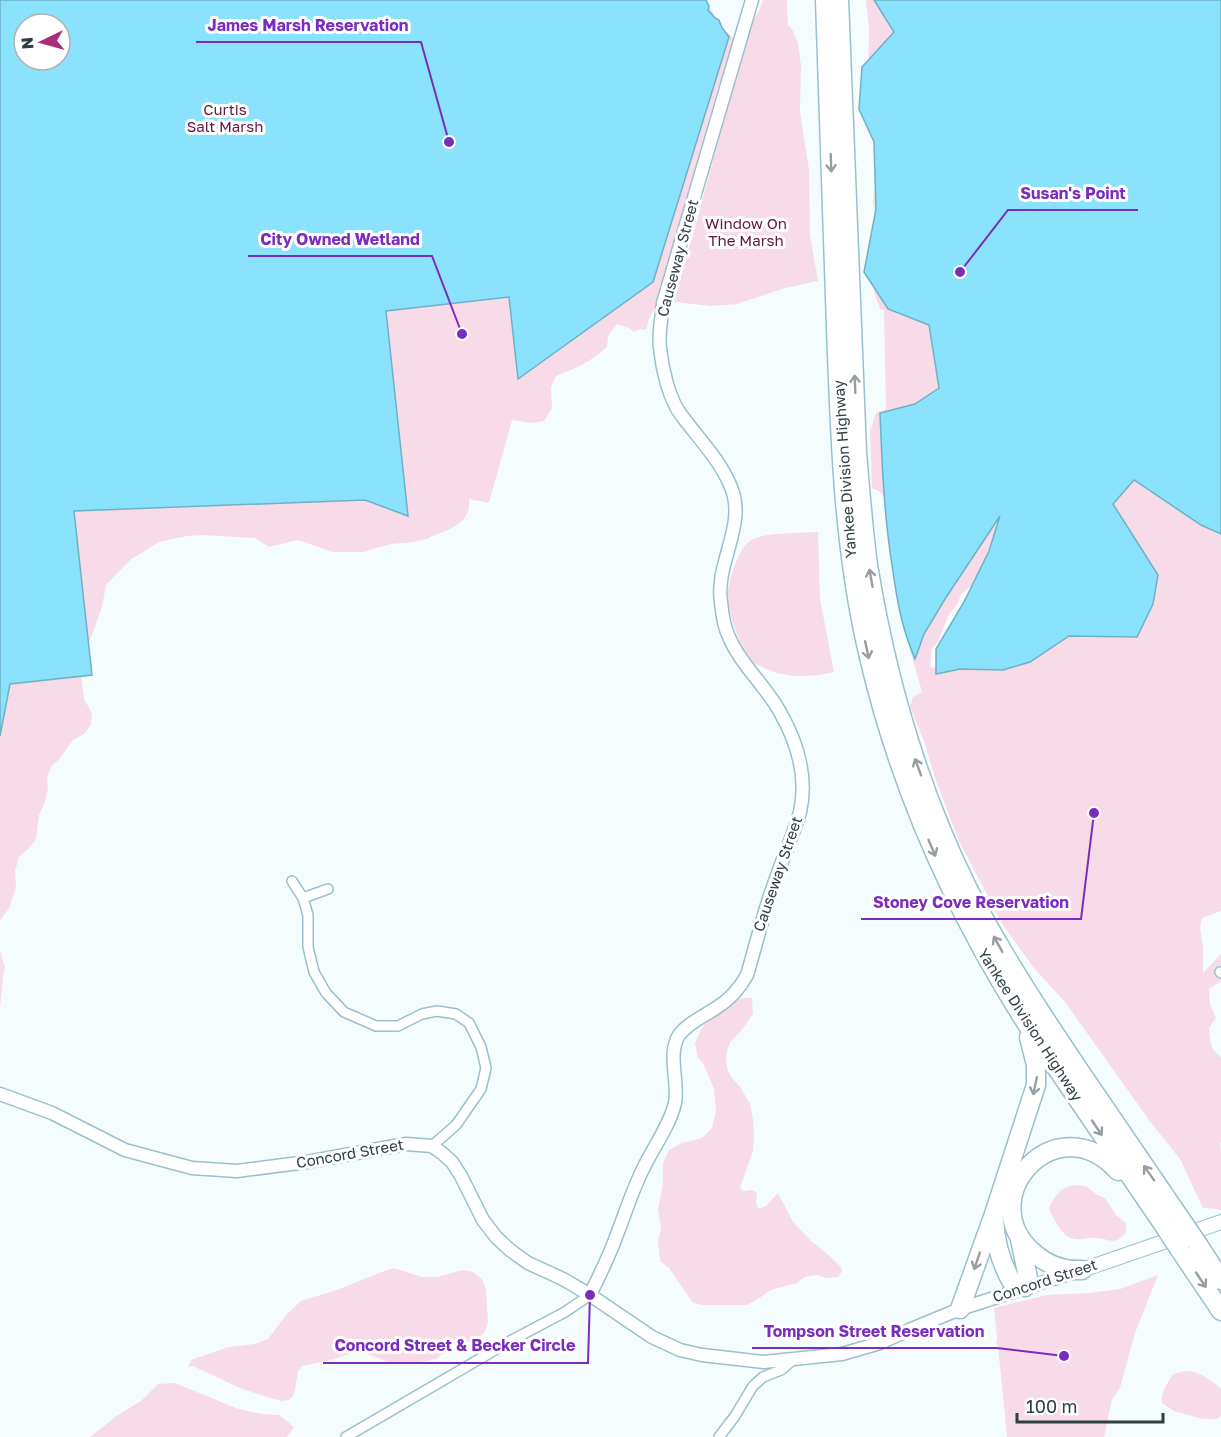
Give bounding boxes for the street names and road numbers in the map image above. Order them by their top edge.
street label: Causeway Street [653,197,701,318]
street label: Yankee Division Highway [829,379,859,559]
street label: Causeway Street [749,814,805,934]
street label: Yankee Division Highway [975,945,1087,1105]
street label: Concord Street [295,1135,405,1171]
street label: Concord Street [990,1255,1099,1305]

